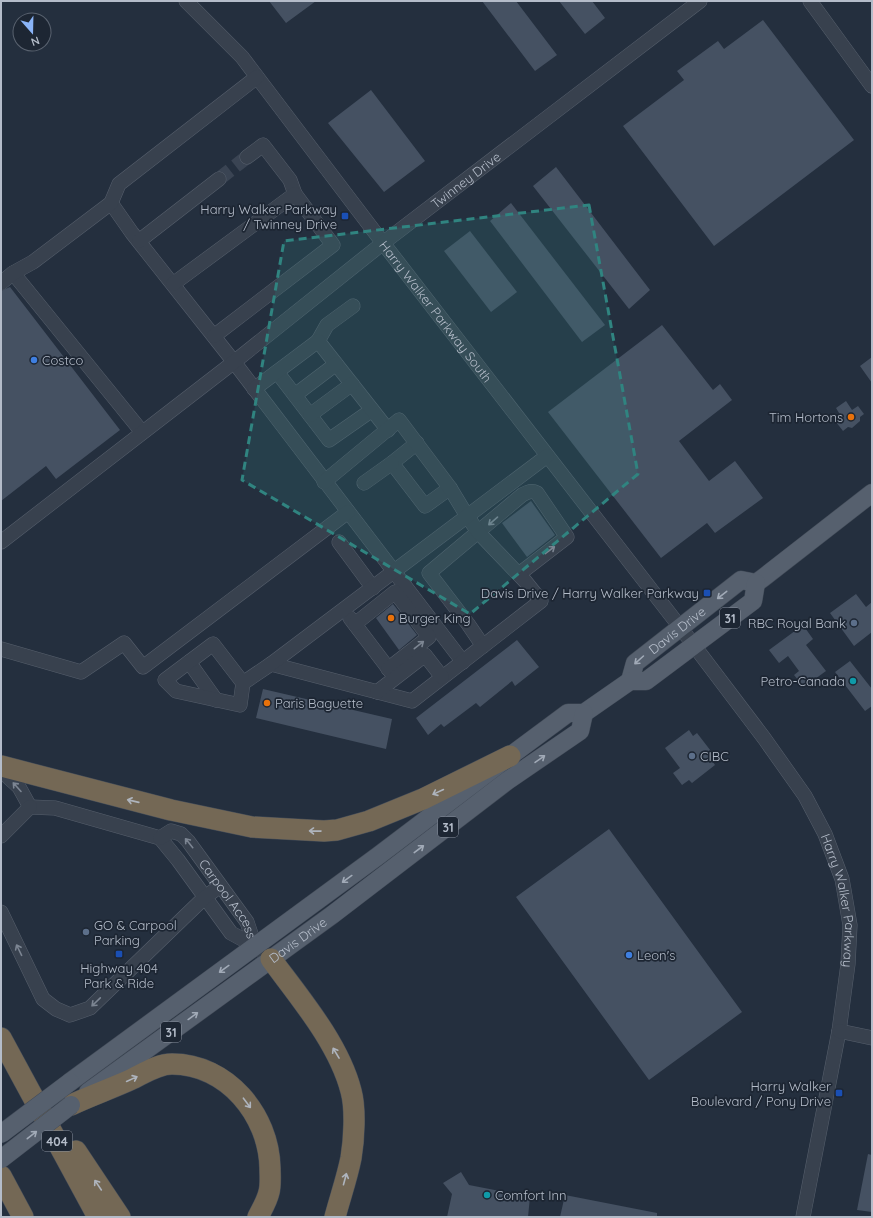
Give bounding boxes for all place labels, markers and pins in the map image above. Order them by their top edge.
place label: Harry Walker Parkway / Twinney Drive [200,201,337,232]
marker: Harry Walker Parkway / Twinney Drive [340,211,350,221]
place label: Costco [42,352,84,368]
marker: Costco [29,355,39,365]
place label: Tim Hortons [769,409,843,425]
marker: Tim Hortons [846,412,856,422]
place label: Davis Drive / Harry Walker Parkway [481,585,699,601]
marker: Davis Drive / Harry Walker Parkway [702,588,712,598]
place label: Burger King [399,610,471,626]
marker: Burger King [386,613,396,623]
place label: RBC Royal Bank [748,615,846,631]
marker: RBC Royal Bank [849,618,859,628]
place label: Petro-Canada [760,673,845,689]
marker: Petro-Canada [848,676,858,686]
place label: Paris Baguette [275,695,363,711]
marker: Paris Baguette [262,698,272,708]
place label: CIBC [700,748,729,764]
marker: CIBC [687,751,697,761]
place label: GO & Carpool Parking [94,917,177,948]
marker: GO & Carpool Parking [81,927,91,937]
place label: Leon's [637,947,675,963]
marker: Highway 404 Park & Ride [114,949,124,959]
marker: Leon's [624,950,634,960]
place label: Highway 404 Park & Ride [80,960,158,991]
place label: Harry Walker Boulevard / Pony Drive [691,1078,831,1109]
marker: Harry Walker Boulevard / Pony Drive [834,1088,844,1098]
place label: Comfort Inn [495,1187,566,1203]
marker: Comfort Inn [482,1190,492,1200]

